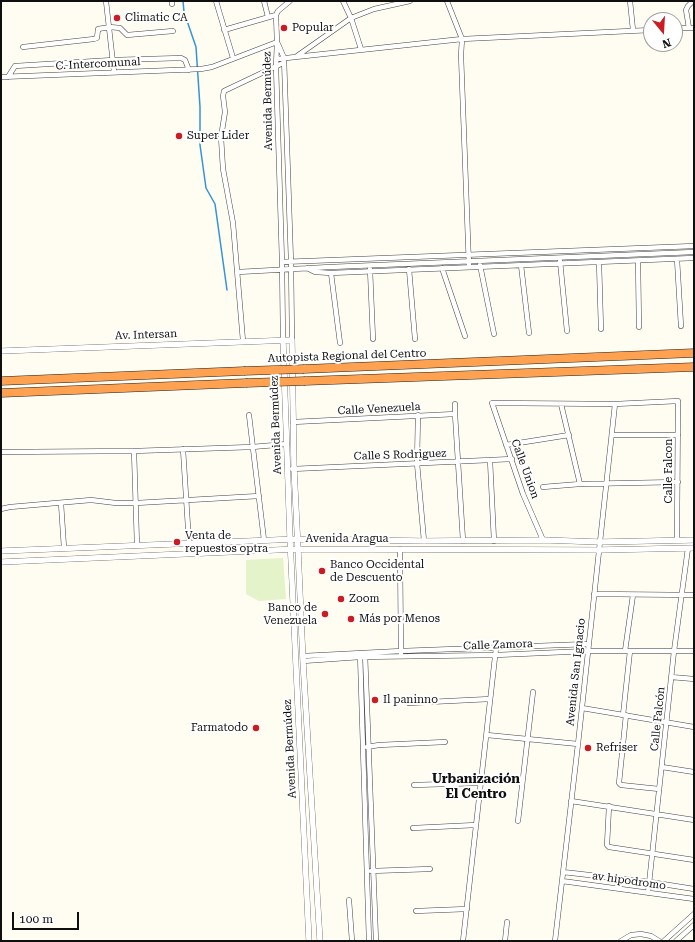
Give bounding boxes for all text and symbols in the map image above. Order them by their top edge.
place label: Climatic CA [125,11,188,25]
north arrow [643,12,683,52]
marker: Climatic CA [112,13,122,23]
place label: Popular [292,21,334,35]
marker: Popular [279,23,289,33]
text: N [661,35,673,50]
street label: Avenida Bermúdez [261,51,275,151]
street label: C. Intercomunal [55,55,141,73]
place label: Super Lider [187,129,249,143]
marker: Super Lider [174,131,184,141]
street label: Av. Intersan [115,327,177,343]
street label: Autopista Regional del Centro [267,347,427,365]
street label: Avenida Bermúdez [268,375,284,475]
street label: Calle Venezuela [337,400,421,418]
street label: Calle Union [508,437,542,501]
street label: Calle Falcon [662,439,676,503]
street label: Calle S Rodriguez [353,447,447,463]
place label: Venta de repuestos optra [185,529,268,555]
street label: Avenida Aragua [305,532,389,546]
marker: Venta de repuestos optra [172,537,182,547]
place label: Banco Occidental de Descuento [330,558,424,584]
marker: Banco Occidental de Descuento [317,566,327,576]
place label: Zoom [349,592,379,606]
marker: Zoom [336,594,346,604]
place label: Banco de Venezuela [263,601,317,627]
marker: Banco de Venezuela [320,609,330,619]
place label: Más por Menos [359,612,440,626]
marker: Más por Menos [346,614,356,624]
street label: Avenida San Ignacio [564,617,588,727]
street label: Calle Zamora [463,637,533,653]
street label: Calle Falcón [648,686,668,752]
place label: Il paninno [383,693,438,707]
marker: Il paninno [370,695,380,705]
street label: Avenida Bermúdez [281,699,299,799]
place label: Farmatodo [191,721,248,735]
marker: Farmatodo [251,723,261,733]
place label: Refriser [596,741,638,755]
marker: Refriser [583,743,593,753]
district label: Urbanización El Centro [432,771,520,802]
street label: av hipodromo [591,869,667,893]
scale bar [14,904,81,930]
text: 100 m [19,912,53,926]

